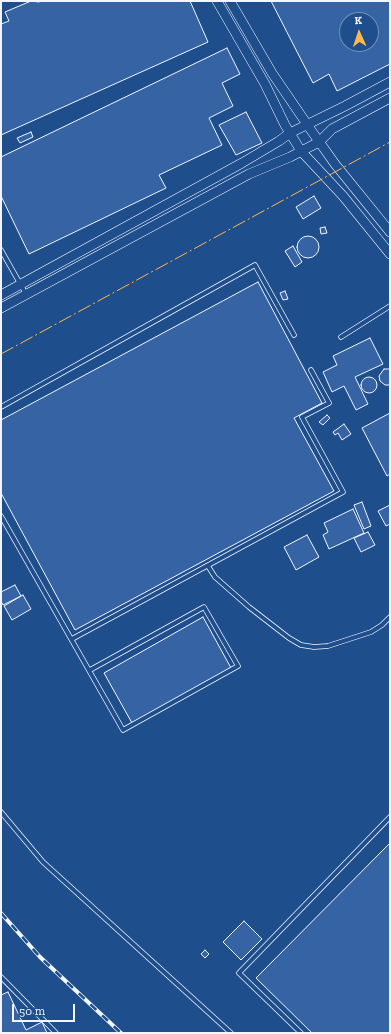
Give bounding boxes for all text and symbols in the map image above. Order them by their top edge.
north arrow [339,12,379,52]
text: K [354,14,362,27]
scale bar [14,996,77,1022]
text: 50 m [19,1004,45,1018]

